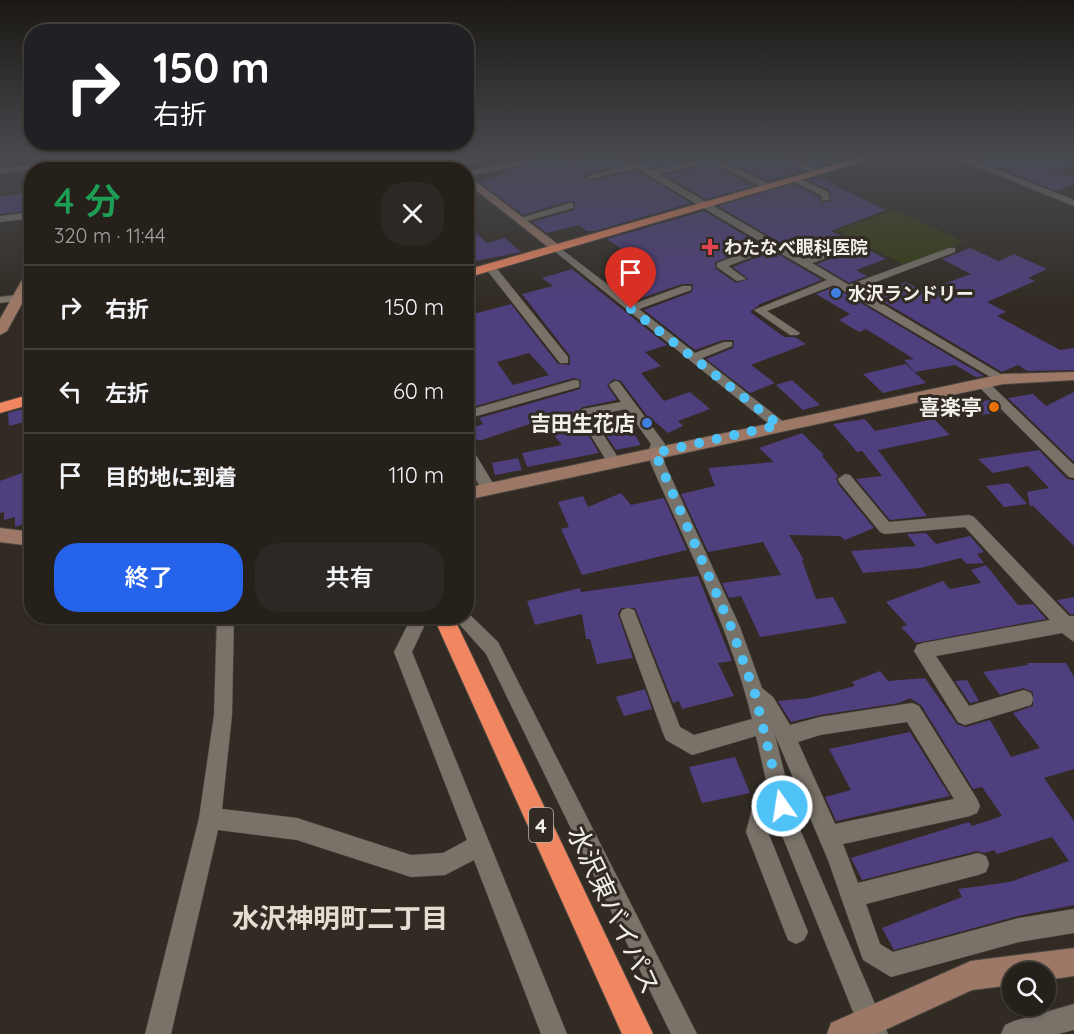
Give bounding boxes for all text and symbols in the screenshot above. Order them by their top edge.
text: 150 m [153,41,270,94]
icon: right [54,48,132,126]
text: 右折 [153,97,207,131]
text: 4 分 [54,178,120,223]
button: close [381,182,444,245]
text: 320 m · 11:44 [54,223,166,248]
place label: わたなべ眼科医院 [724,236,868,259]
marker: わたなべ眼科医院 [701,238,719,256]
pin [605,247,656,309]
icon: arrive [614,256,647,289]
place label: 水沢ランドリー [848,282,974,305]
marker: 水沢ランドリー [829,286,843,300]
icon: right [54,291,87,324]
text: 150 m [385,293,444,321]
text: 右折 [105,295,149,323]
icon: left [54,375,87,408]
text: 60 m [393,377,444,405]
text: 左折 [105,379,149,407]
place label: 喜楽亭 [919,394,982,420]
marker: 喜楽亭 [987,400,1001,414]
place label: 吉田生花店 [530,410,635,436]
marker: 吉田生花店 [640,416,654,430]
icon: arrive [54,459,87,492]
text: 110 m [389,461,444,489]
text: 目的地に到着 [105,463,237,491]
button: 終了 [54,543,243,612]
button: 共有 [255,543,444,612]
position arrow [750,774,814,838]
road number: 4 [529,808,553,842]
street label: 水沢東バイパス [561,821,667,999]
district label: 水沢神明町二丁目 [232,901,448,935]
map controls [1002,962,1056,1016]
button: search [1002,962,1056,1016]

